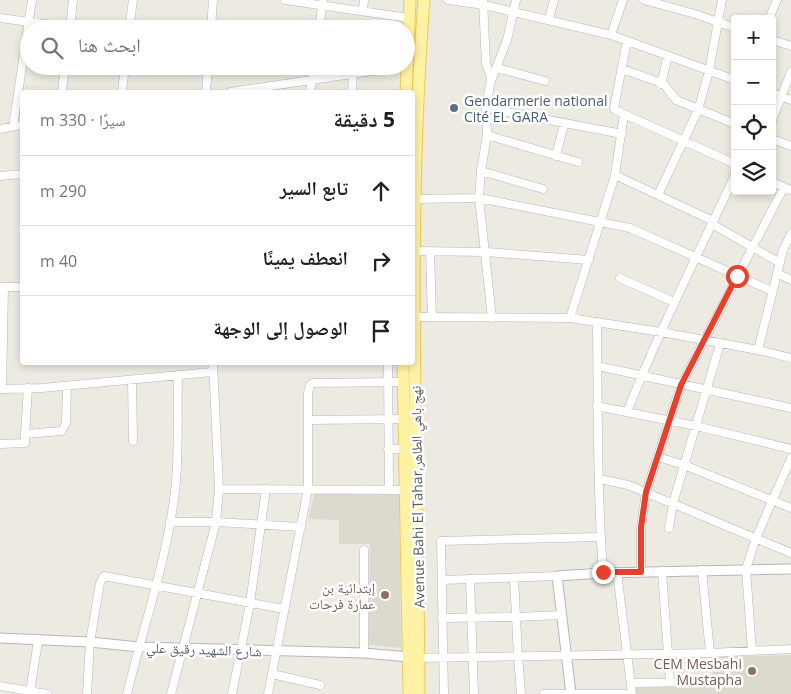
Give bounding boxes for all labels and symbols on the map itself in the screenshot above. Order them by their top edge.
place label: Gendarmerie national Cité EL GARA [464,91,607,126]
marker: Gendarmerie national Cité EL GARA [448,102,460,114]
route start [726,265,749,288]
street label: Avenue Bahi El Tahar,نهج باهي الطاهر [406,385,431,608]
route end [592,561,615,584]
place label: إبتدائية بن عمارة فرحات [309,578,375,613]
marker: إبتدائية بن عمارة فرحات [379,589,391,601]
street label: شارع الشهيد رقيق علي [146,637,262,663]
place label: CEM Mesbahi Mustapha [654,654,742,689]
marker: CEM Mesbahi Mustapha [746,665,758,677]

